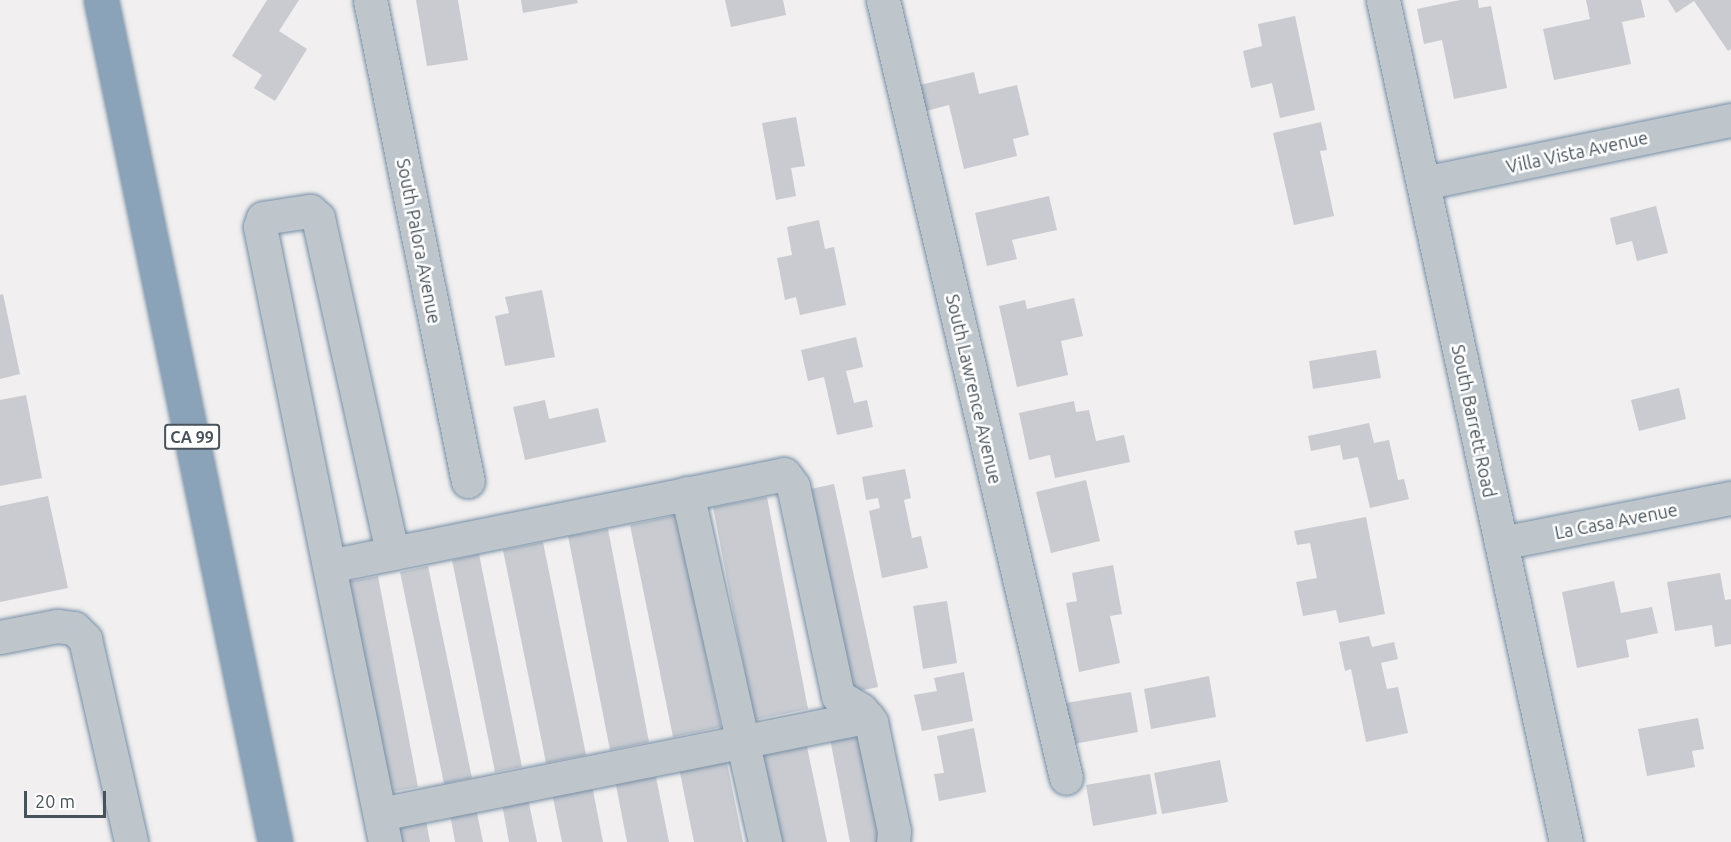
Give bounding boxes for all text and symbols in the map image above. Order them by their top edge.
street label: Villa Vista Avenue [1504,126,1650,178]
street label: South Palora Avenue [392,157,446,325]
street label: South Lawrence Avenue [942,292,1006,486]
street label: South Barrett Road [1447,343,1501,499]
road number: CA 99 [164,424,220,450]
street label: La Casa Avenue [1553,499,1679,543]
scale bar [27,779,110,817]
text: 20 m [35,791,75,811]

